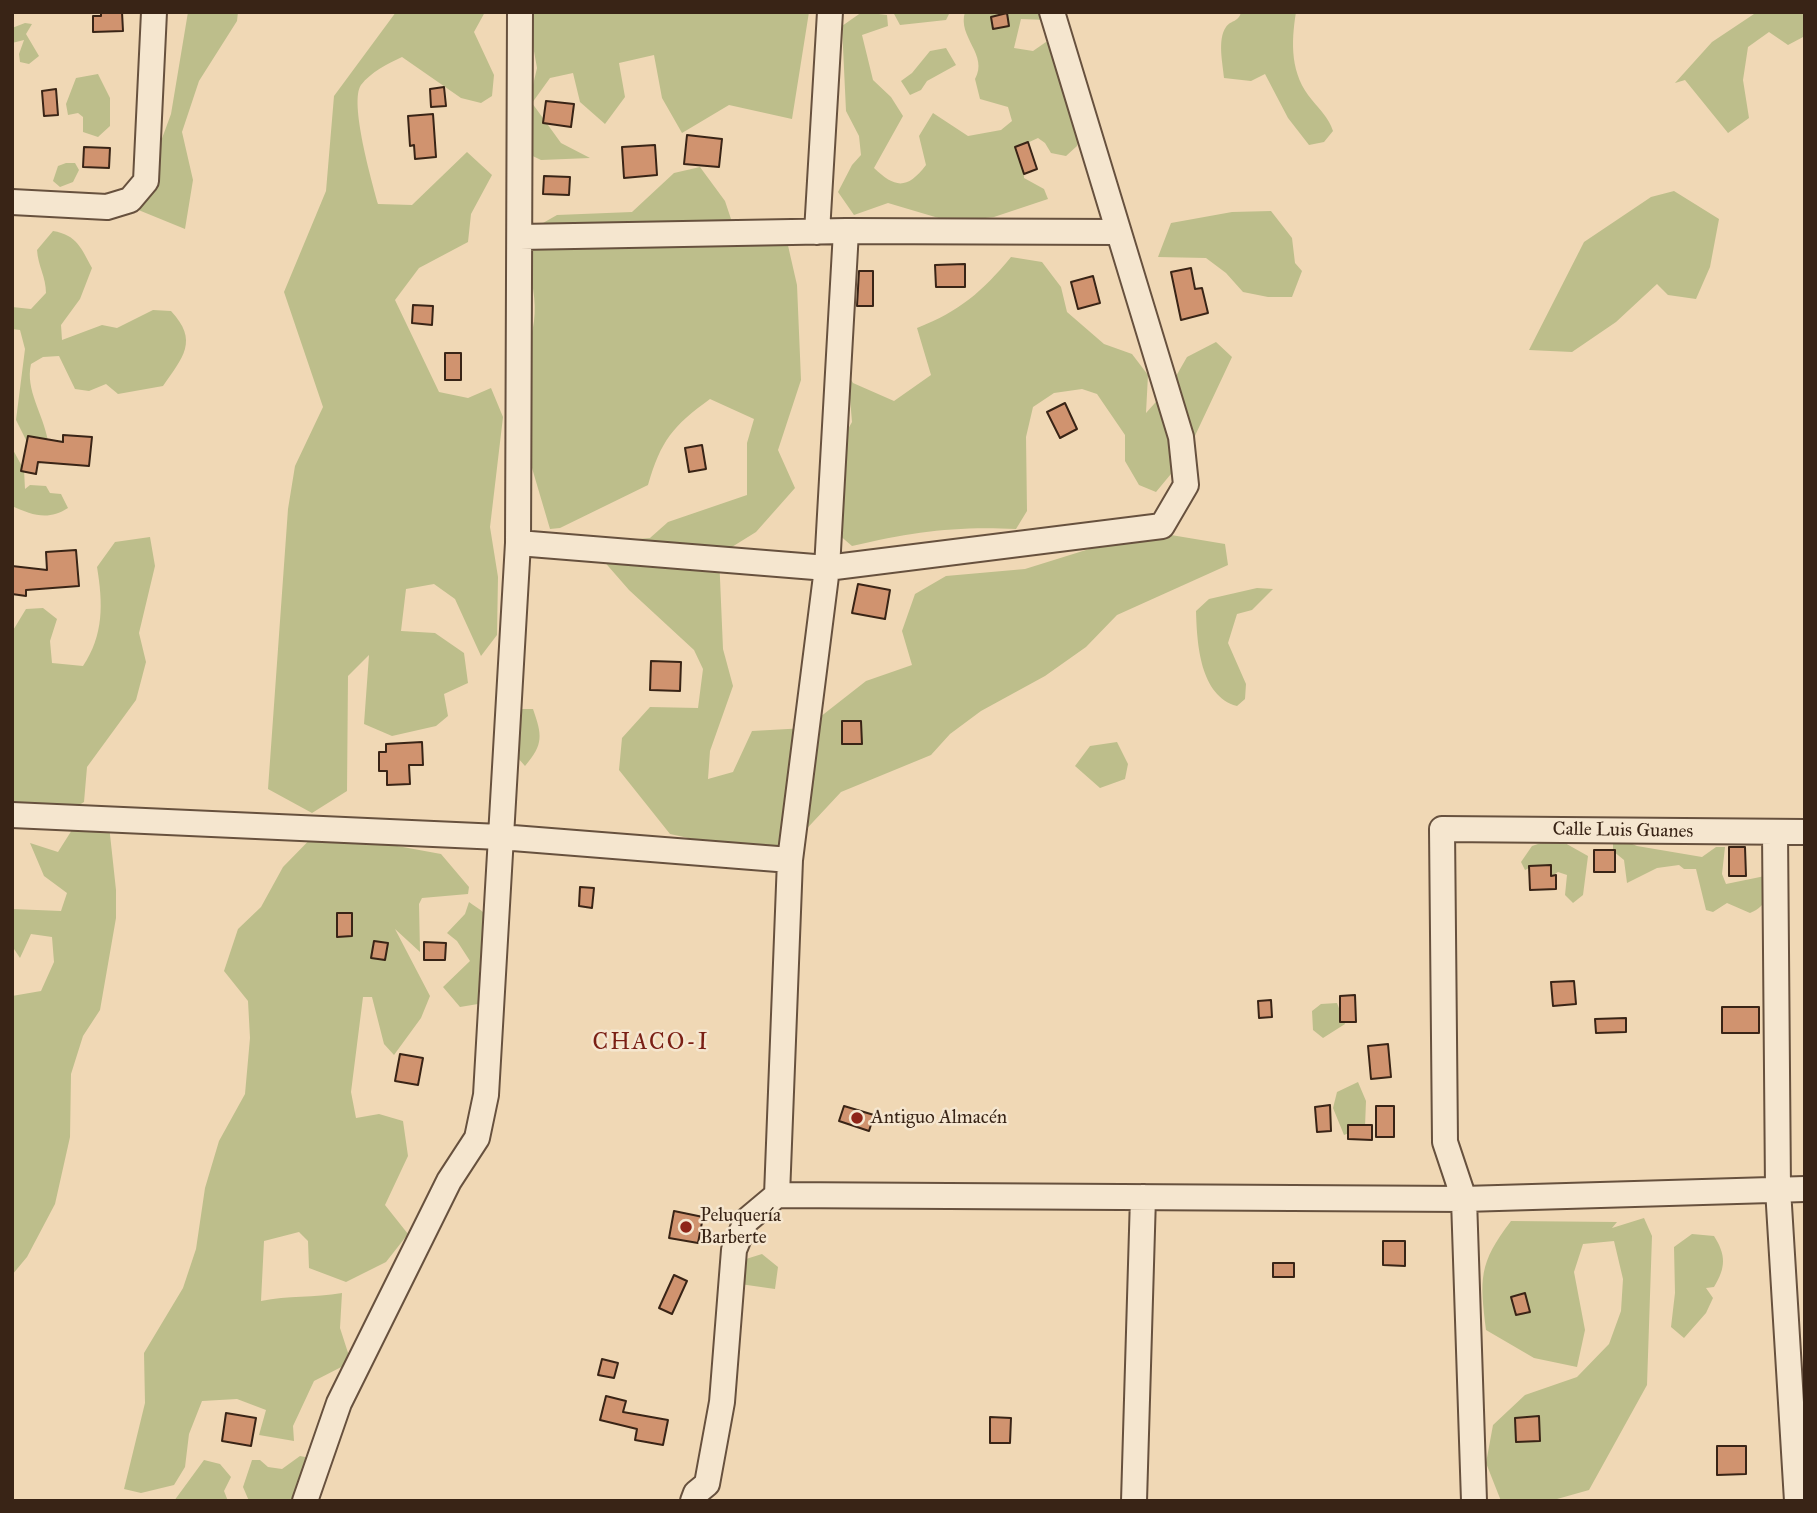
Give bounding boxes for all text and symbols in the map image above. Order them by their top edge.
street label: Calle Luis Guanes [1552,818,1694,844]
district label: CHACO-I [593,1029,709,1057]
place label: Antiguo Almacén [871,1107,1007,1129]
marker: Antiguo Almacén [849,1110,865,1126]
place label: Peluquería Barberte [700,1205,781,1249]
marker: Peluquería Barberte [678,1219,694,1235]

